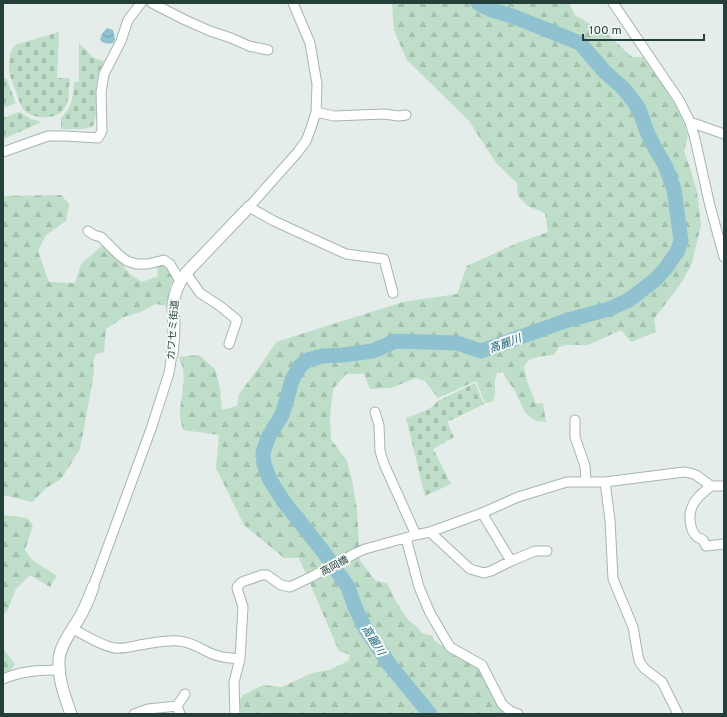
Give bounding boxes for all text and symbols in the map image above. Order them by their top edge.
scale bar [583,16,704,42]
text: 100 m [589,23,622,39]
street label: カワセミ街道 [165,300,182,360]
water label: 高麗川 [487,331,524,356]
street label: 高岡橋 [318,554,351,579]
water label: 高麗川 [358,623,388,659]

